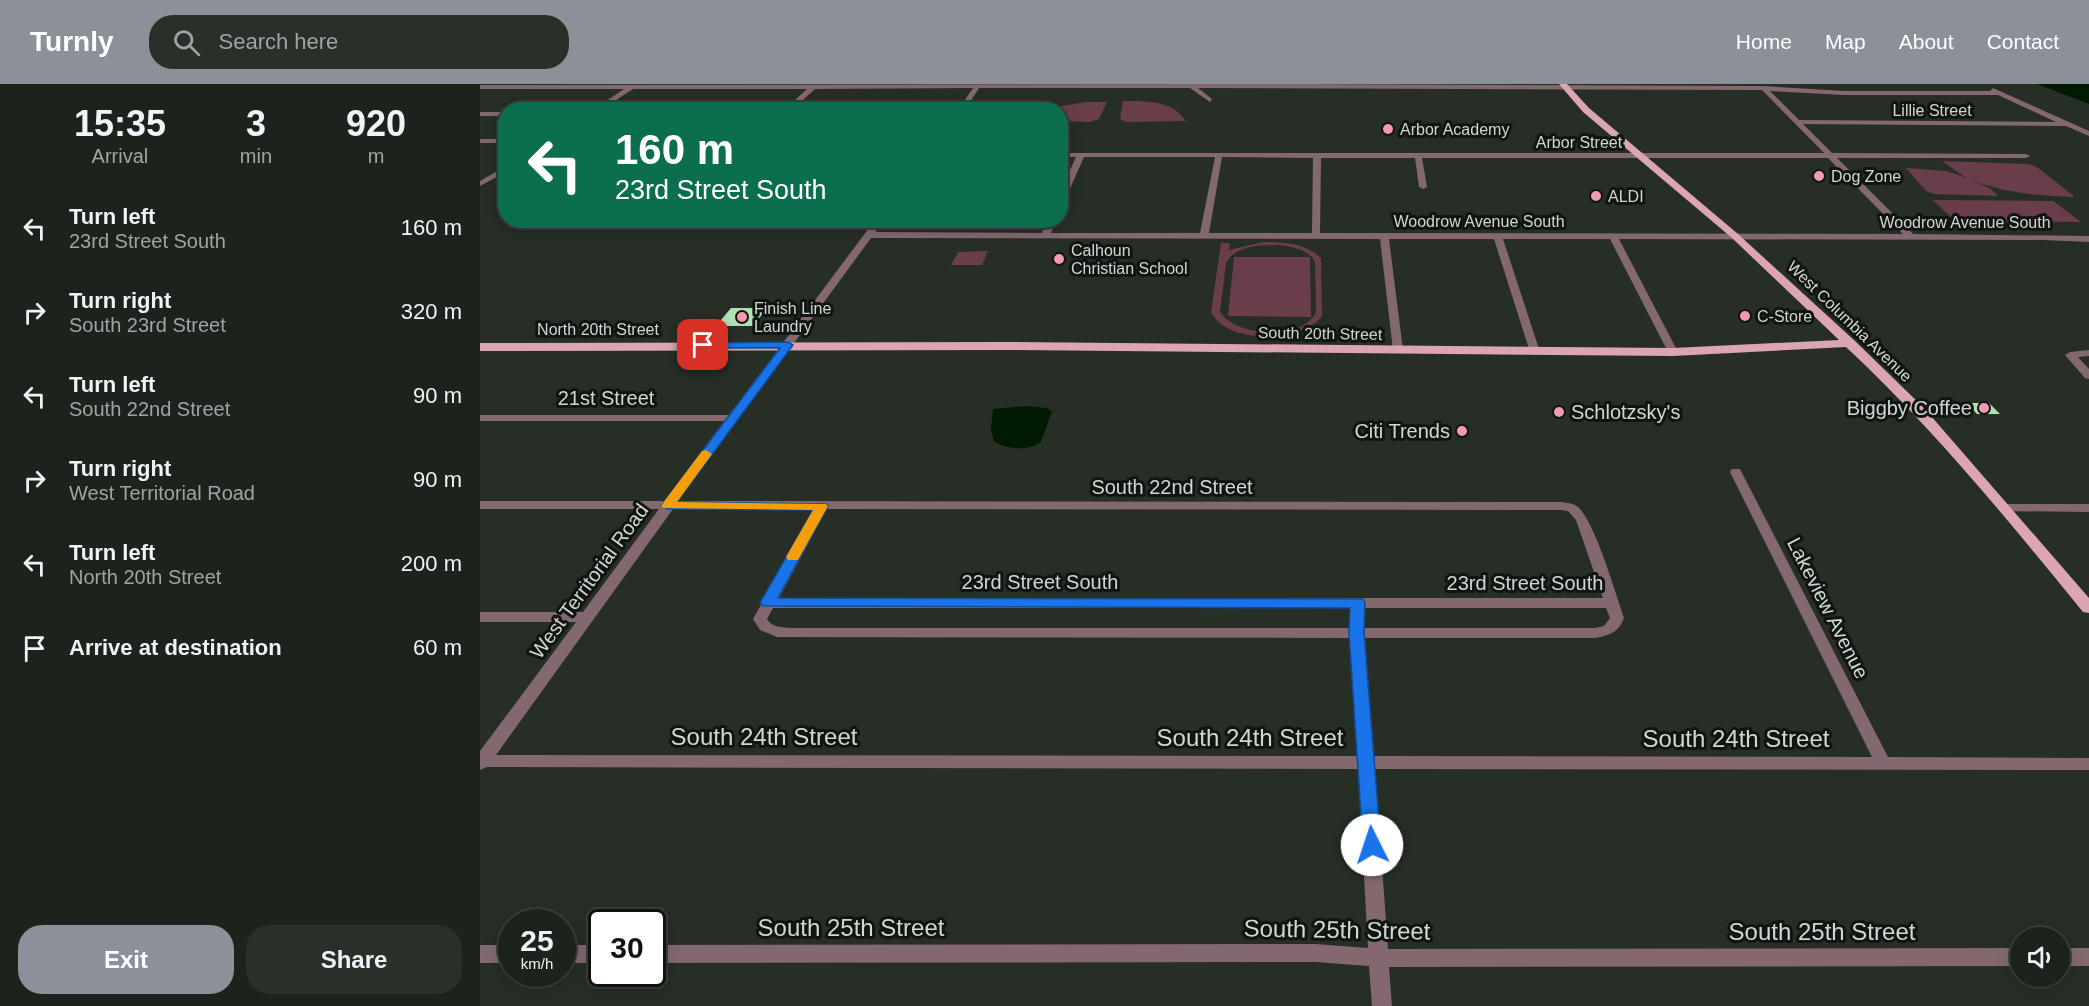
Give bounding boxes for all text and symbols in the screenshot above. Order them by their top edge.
search box [149,15,569,69]
text: Turnly [30,26,113,57]
icon: search [170,26,203,59]
text: Search here [218,29,338,54]
text: Home [1736,30,1792,53]
text: Map [1825,30,1866,53]
text: About [1899,30,1954,53]
text: Contact [1987,30,2059,53]
street label: Lillie Street [1892,102,1972,119]
text: 15:35 [74,103,166,144]
text: 3 [246,103,266,144]
text: 920 [346,103,406,144]
place label: Arbor Academy [1400,121,1509,138]
marker: Arbor Academy [1381,122,1395,136]
icon: left [516,126,594,204]
text: 160 m [615,126,734,173]
street label: Arbor Street [1536,134,1623,151]
text: Arrival [92,145,148,167]
text: min [240,145,272,167]
text: m [368,145,384,167]
place label: Dog Zone [1831,168,1901,185]
marker: Dog Zone [1812,169,1826,183]
text: 23rd Street South [615,175,827,205]
place label: ALDI [1608,188,1644,205]
marker: ALDI [1589,189,1603,203]
text: Turn left [69,204,155,229]
icon: left [18,212,51,245]
street label: Woodrow Avenue South [1393,213,1565,230]
street label: Woodrow Avenue South [1879,214,2051,231]
text: 160 m [401,215,462,240]
text: 23rd Street South [69,230,226,252]
place label: Calhoun Christian School [1071,242,1188,277]
marker: Calhoun Christian School [1052,252,1066,266]
street label: West Columbia Avenue [1784,258,1915,385]
text: Turn right [69,288,171,313]
icon: right [18,296,51,329]
text: 320 m [401,299,462,324]
place label: Finish Line Laundry [754,300,831,335]
place label: C-Store [1757,308,1812,325]
marker: C-Store [1738,309,1752,323]
marker: Finish Line Laundry [735,310,749,324]
text: South 23rd Street [69,314,226,336]
pin [677,319,728,370]
street label: North 20th Street [537,321,659,338]
street label: South 20th Street [1258,324,1383,343]
icon: arrive [686,328,719,361]
text: Turn left [69,372,155,397]
icon: left [18,380,51,413]
text: 90 m [413,383,462,408]
street label: 21st Street [558,387,655,409]
place label: Biggby Coffee [1847,397,1972,419]
text: South 22nd Street [69,398,230,420]
place label: Schlotzsky's [1571,401,1680,423]
marker: Biggby Coffee [1977,401,1991,415]
marker: Schlotzsky's [1552,405,1566,419]
place label: Citi Trends [1354,420,1450,442]
marker: Citi Trends [1455,424,1469,438]
text: Turn right [69,456,171,481]
icon: right [18,464,51,497]
text: 90 m [413,467,462,492]
street label: South 22nd Street [1091,476,1253,498]
text: West Territorial Road [69,482,255,504]
street label: West Territorial Road [525,499,653,663]
street label: Lakeview Avenue [1783,534,1873,682]
text: Turn left [69,540,155,565]
icon: left [18,548,51,581]
text: 200 m [401,551,462,576]
text: North 20th Street [69,566,221,588]
street label: 23rd Street South [962,571,1118,593]
street label: 23rd Street South [1447,572,1603,594]
icon: arrive [18,632,51,665]
text: Arrive at destination [69,635,282,660]
text: 60 m [413,635,462,660]
street label: South 24th Street [671,723,858,750]
street label: South 24th Street [1157,724,1344,751]
street label: South 24th Street [1643,725,1830,752]
position arrow [1340,813,1404,877]
speed limit sign: 30 [588,909,666,987]
street label: South 25th Street [758,914,945,941]
street label: South 25th Street [1243,914,1431,945]
street label: South 25th Street [1729,918,1916,945]
text: 25 [520,924,554,957]
button: Exit [18,925,234,994]
button: Share [246,925,462,994]
map controls [2010,927,2070,987]
button: sound [2010,927,2070,987]
text: km/h [521,955,553,972]

